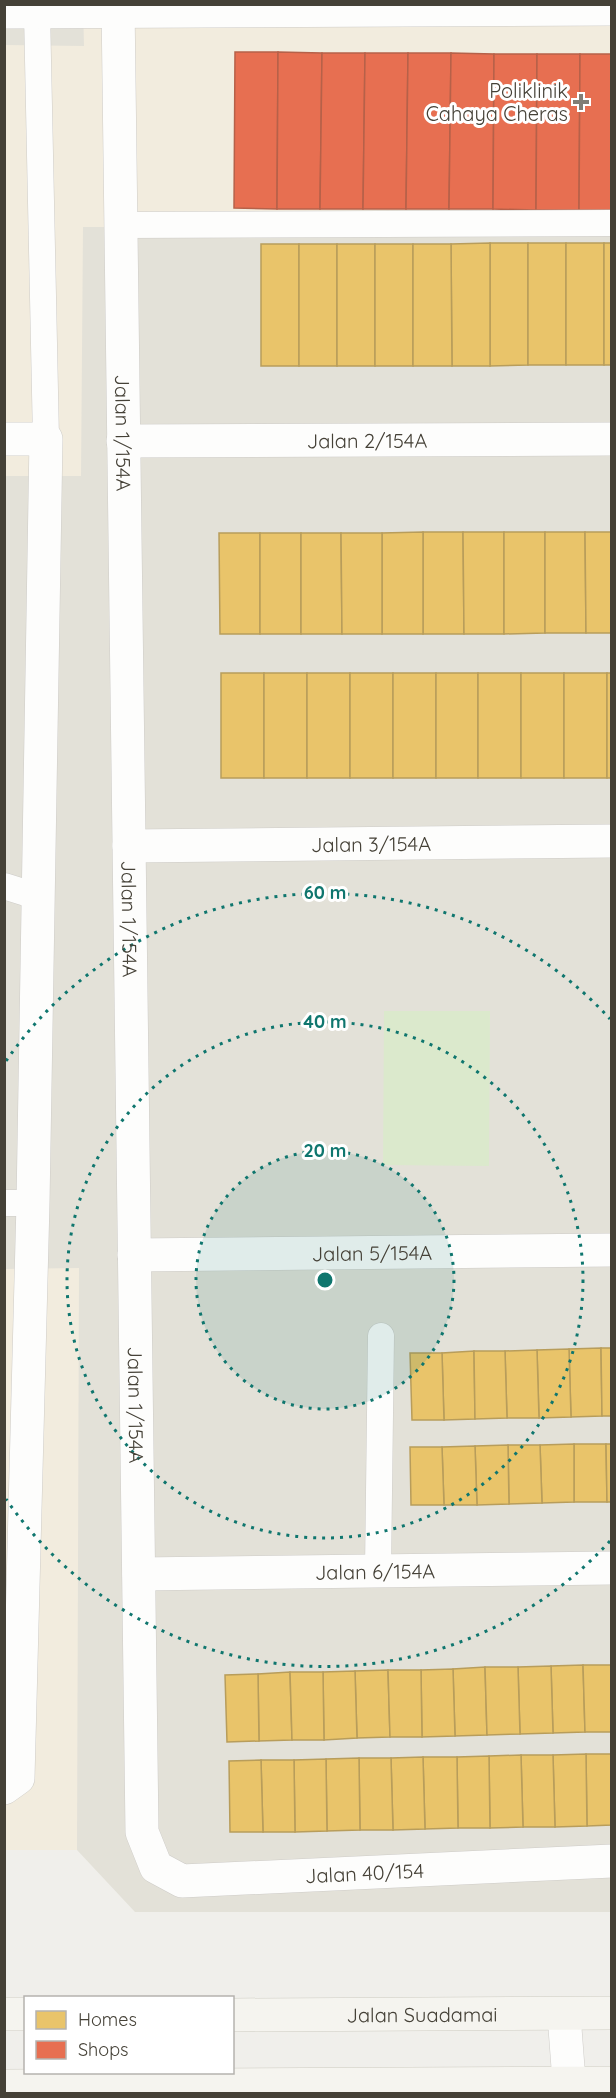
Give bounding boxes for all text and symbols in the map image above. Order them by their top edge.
place label: Poliklinik Cahaya Cheras [426,78,568,126]
marker: Poliklinik Cahaya Cheras [572,93,590,111]
street label: Jalan 1/154A [110,374,137,492]
street label: Jalan 2/154A [307,427,427,453]
street label: Jalan 3/154A [311,830,431,857]
street label: Jalan 1/154A [117,860,143,978]
text: 60 m [304,881,346,904]
text: 40 m [303,1010,347,1033]
text: 20 m [304,1139,346,1162]
street label: Jalan 5/154A [312,1239,432,1266]
centre of rings [315,1270,335,1290]
street label: Jalan 1/154A [123,1346,150,1464]
street label: Jalan 6/154A [315,1558,435,1584]
street label: Jalan 40/154 [304,1857,424,1888]
legend [24,1996,234,2074]
street label: Jalan Suadamai [346,2001,498,2027]
text: Homes [78,2008,137,2031]
text: Shops [78,2038,129,2061]

